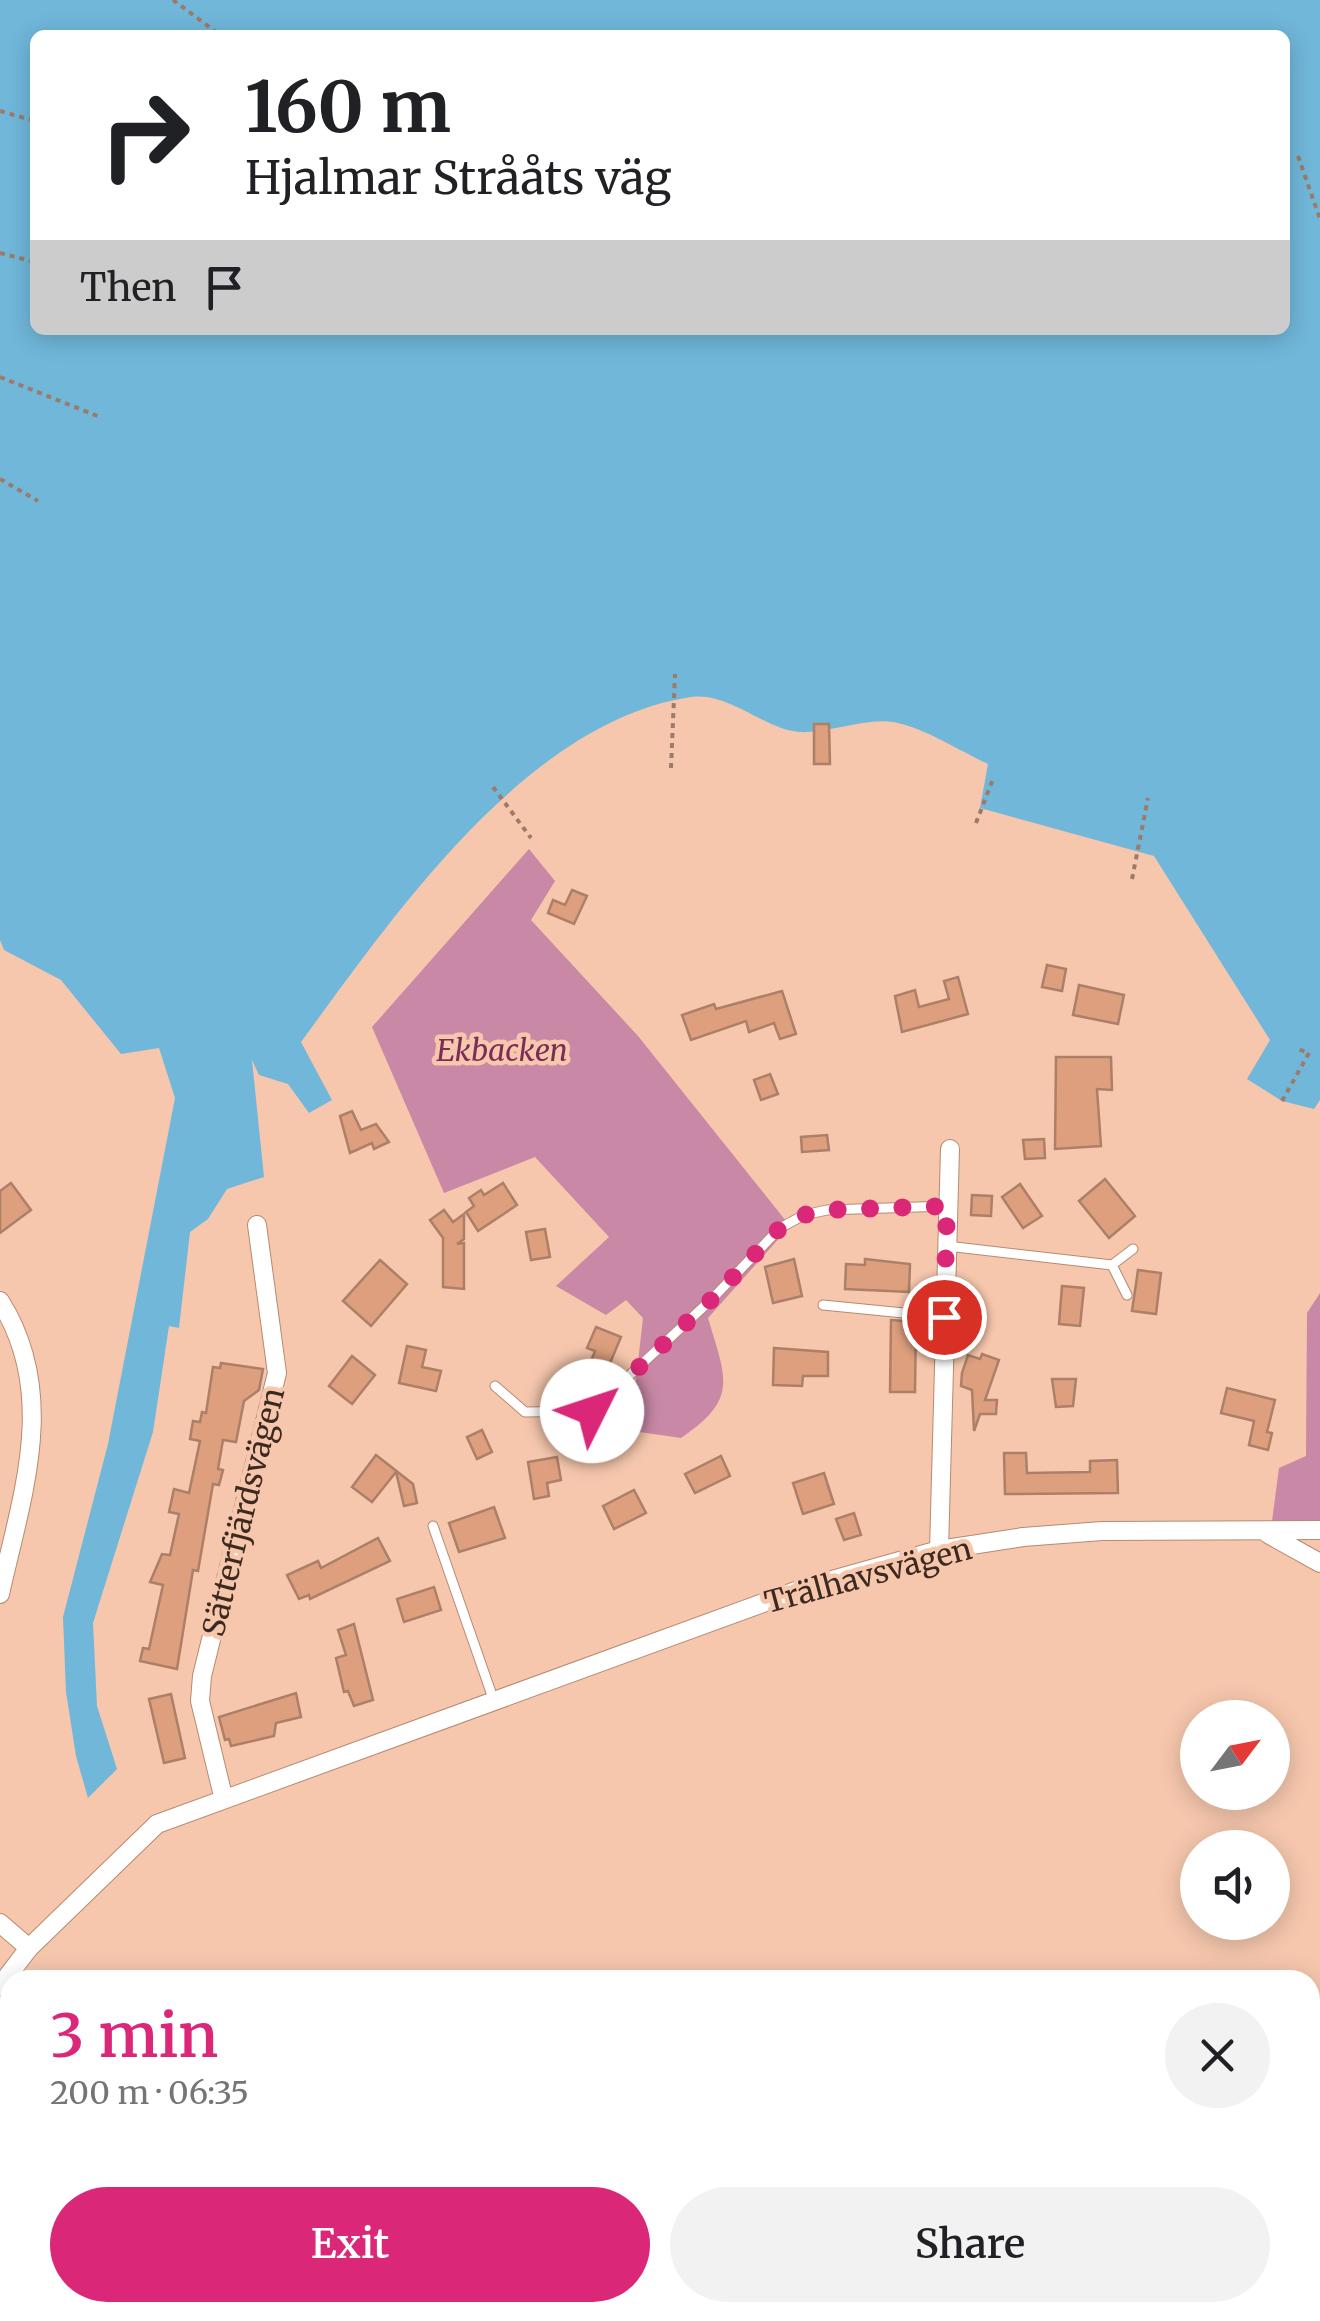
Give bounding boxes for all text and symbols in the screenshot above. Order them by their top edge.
text: 160 m [245,63,451,151]
icon: right [80,70,210,200]
text: Hjalmar Strååts väg [245,150,672,206]
icon: arrive [197,260,252,315]
text: Then [80,264,177,311]
park label: Ekbacken [436,1031,568,1069]
pin [902,1275,987,1360]
icon: arrive [917,1290,972,1345]
position arrow [540,1359,644,1463]
street label: Sätterfjärdsvägen [194,1384,292,1640]
street label: Trälhavsvägen [760,1529,976,1621]
north arrow [1180,1700,1290,1810]
map controls [1180,1700,1290,1940]
button: sound [1180,1830,1290,1940]
text: 3 min [50,1998,218,2073]
button: close [1165,2003,1270,2108]
text: 200 m · 06:35 [50,2073,249,2113]
button: Exit [50,2187,650,2302]
button: Share [670,2187,1270,2302]

